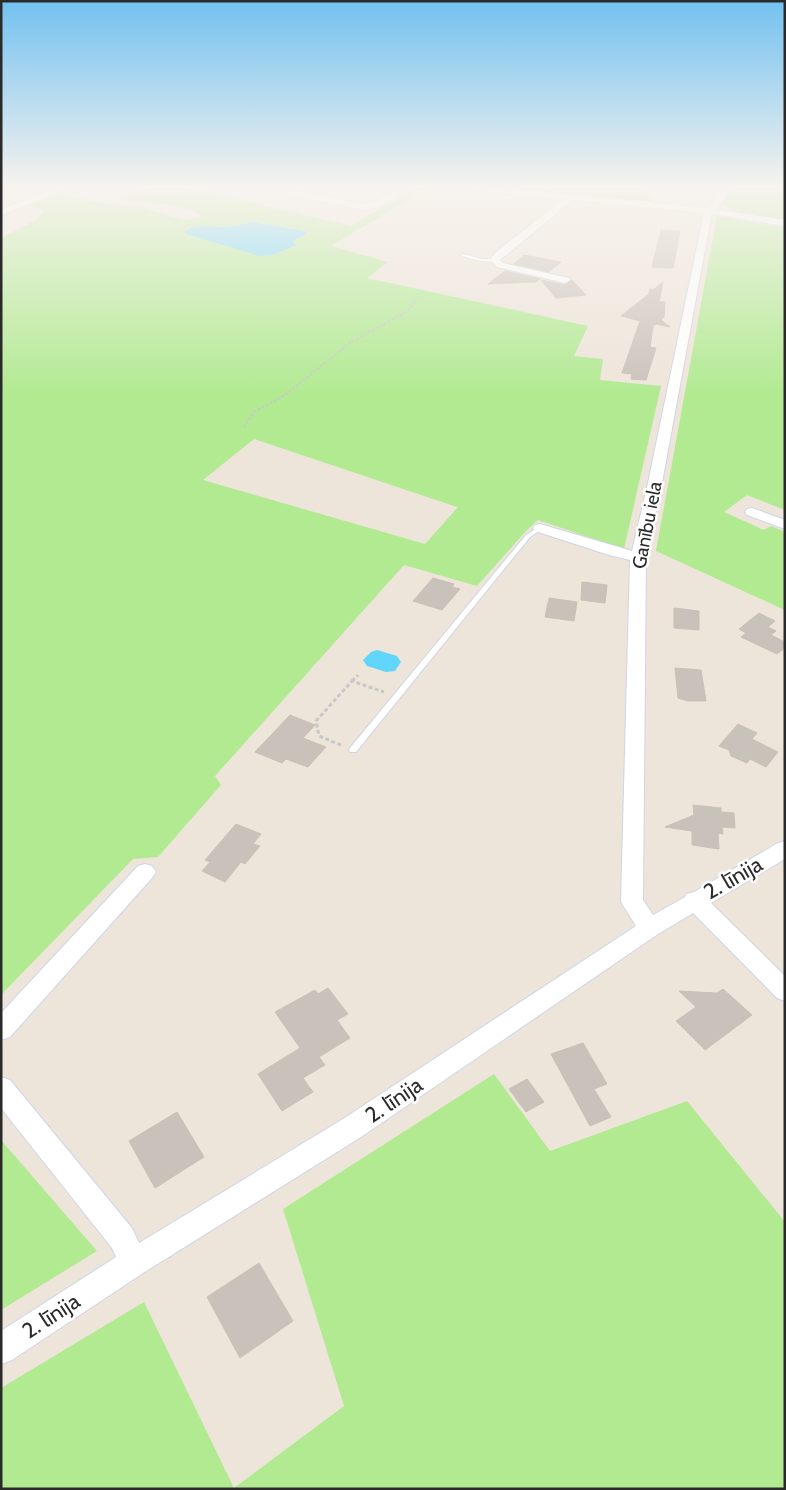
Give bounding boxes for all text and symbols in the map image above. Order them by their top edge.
street label: Ganību iela [627,479,667,571]
street label: 2. līnija [699,850,767,905]
street label: 2. līnija [360,1071,428,1129]
street label: 2. līnija [17,1287,85,1345]

